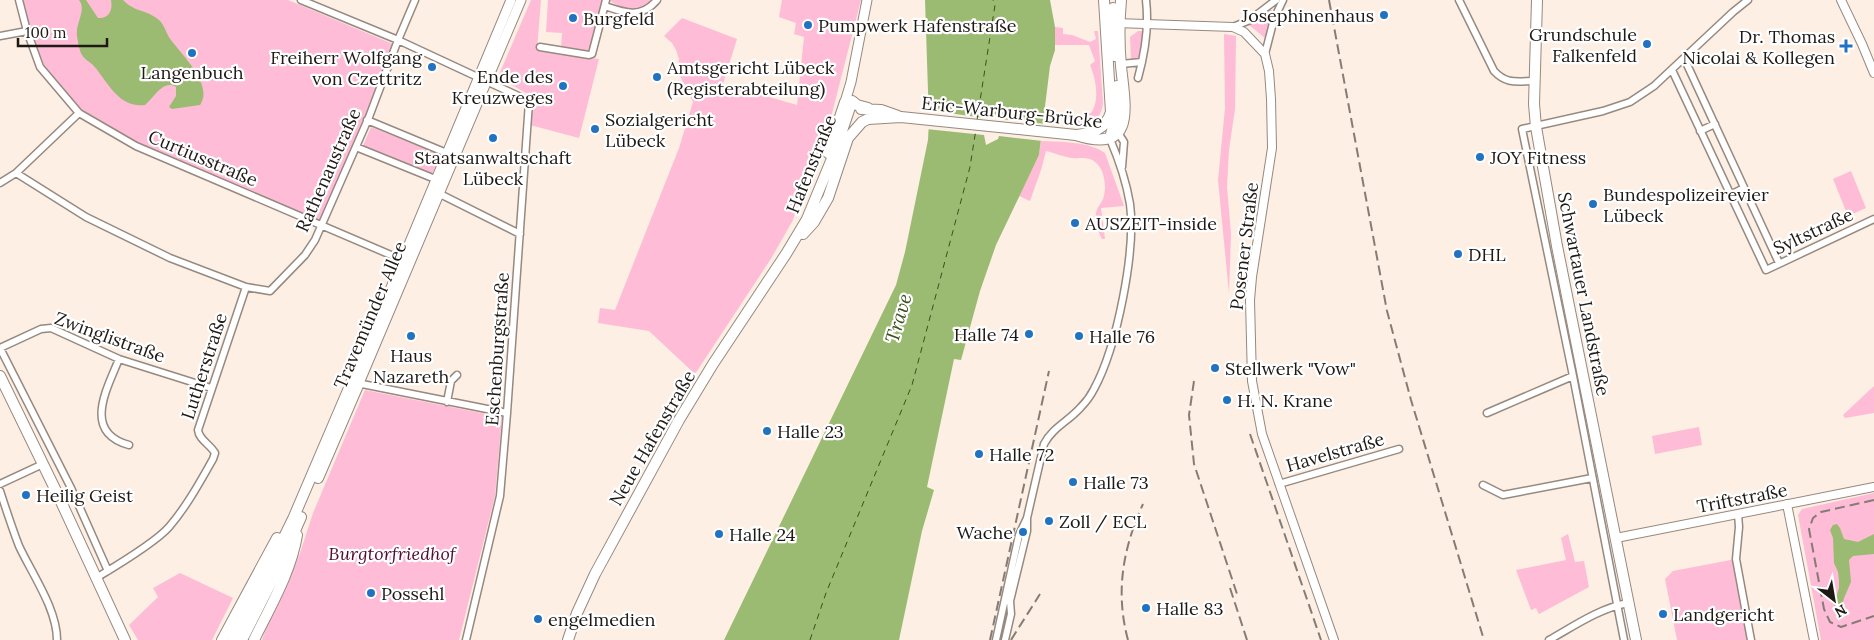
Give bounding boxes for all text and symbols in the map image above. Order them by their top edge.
place label: Josephinenhaus [1241,4,1374,27]
place label: Burgfeld [583,7,655,30]
marker: Josephinenhaus [1378,9,1390,21]
marker: Burgfeld [567,12,579,24]
place label: Pumpwerk Hafenstraße [818,14,1017,37]
scale bar [18,15,106,47]
marker: Pumpwerk Hafenstraße [802,19,814,31]
text: 100 m [25,23,66,42]
place label: Grundschule Falkenfeld [1529,23,1637,67]
place label: Dr. Thomas Nicolai & Kollegen [1682,25,1835,69]
marker: Grundschule Falkenfeld [1641,38,1653,50]
marker: Dr. Thomas Nicolai & Kollegen [1839,39,1853,53]
place label: Freiherr Wolfgang von Czettritz [270,46,423,90]
marker: Langenbuch [186,47,198,59]
place label: Amtsgericht Lübeck (Registerabteilung) [666,56,835,100]
place label: Langenbuch [140,61,244,84]
marker: Freiherr Wolfgang von Czettritz [426,61,438,73]
place label: Ende des Kreuzweges [451,65,553,109]
marker: Amtsgericht Lübeck (Registerabteilung) [651,71,663,83]
marker: Ende des Kreuzweges [557,80,569,92]
street label: Eric-Warburg-Brücke [920,91,1104,133]
street label: Rathenaustraße [290,104,366,235]
place label: Sozialgericht Lübeck [605,108,714,152]
street label: Hafenstraße [781,111,841,217]
marker: Sozialgericht Lübeck [589,123,601,135]
street label: Curtiusstraße [145,125,261,191]
marker: Staatsanwaltschaft Lübeck [487,132,499,144]
place label: Staatsanwaltschaft Lübeck [414,146,572,190]
place label: JOY Fitness [1489,146,1586,169]
marker: JOY Fitness [1474,151,1486,163]
street label: Posener Straße [1225,181,1263,311]
place label: Bundespolizeirevier Lübeck [1603,183,1769,227]
street label: Schwartauer Landstraße [1553,190,1615,398]
marker: Bundespolizeirevier Lübeck [1587,198,1599,210]
street label: Syltstraße [1769,202,1857,260]
place label: AUSZEIT-inside [1084,212,1217,235]
marker: AUSZEIT-inside [1069,217,1081,229]
street label: Travemünder Allee [329,238,412,392]
place label: DHL [1468,243,1506,266]
marker: DHL [1452,248,1464,260]
street label: Eschenburgstraße [480,271,514,426]
water label: Trave [879,291,917,345]
street label: Zwinglistraße [52,306,169,368]
street label: Lutherstraße [176,310,232,422]
place label: Halle 74 [954,323,1019,346]
place label: Halle 76 [1089,325,1155,348]
marker: Halle 74 [1023,328,1035,340]
marker: Haus Nazareth [405,330,417,342]
marker: Halle 76 [1073,330,1085,342]
place label: Haus Nazareth [373,344,449,388]
place label: Stellwerk "Vow" [1225,357,1356,380]
marker: Stellwerk "Vow" [1209,362,1221,374]
street label: Neue Hafenstraße [604,366,700,510]
place label: H. N. Krane [1237,389,1333,412]
marker: H. N. Krane [1221,394,1233,406]
place label: Halle 23 [777,420,844,443]
marker: Halle 23 [761,425,773,437]
street label: Havelstraße [1283,427,1387,477]
place label: Halle 72 [989,443,1054,466]
marker: Halle 72 [973,448,985,460]
place label: Halle 73 [1083,471,1149,494]
marker: Halle 73 [1067,476,1079,488]
street label: Triftstraße [1695,478,1789,518]
place label: Heilig Geist [36,484,133,507]
marker: Heilig Geist [20,489,32,501]
place label: Zoll / ECL [1059,510,1147,533]
marker: Zoll / ECL [1043,515,1055,527]
place label: Wache [956,521,1013,544]
place label: Halle 24 [729,523,796,546]
marker: Wache [1017,526,1029,538]
marker: Halle 24 [713,528,725,540]
park label: Burgtorfriedhof [328,542,458,565]
north arrow [1809,575,1859,625]
place label: Possehl [381,582,444,605]
marker: Possehl [365,587,377,599]
place label: Halle 83 [1156,597,1224,620]
text: N [1831,601,1850,622]
marker: Halle 83 [1140,602,1152,614]
place label: Landgericht [1673,603,1774,626]
place label: engelmedien [548,608,656,631]
marker: Landgericht [1657,608,1669,620]
marker: engelmedien [532,613,544,625]

